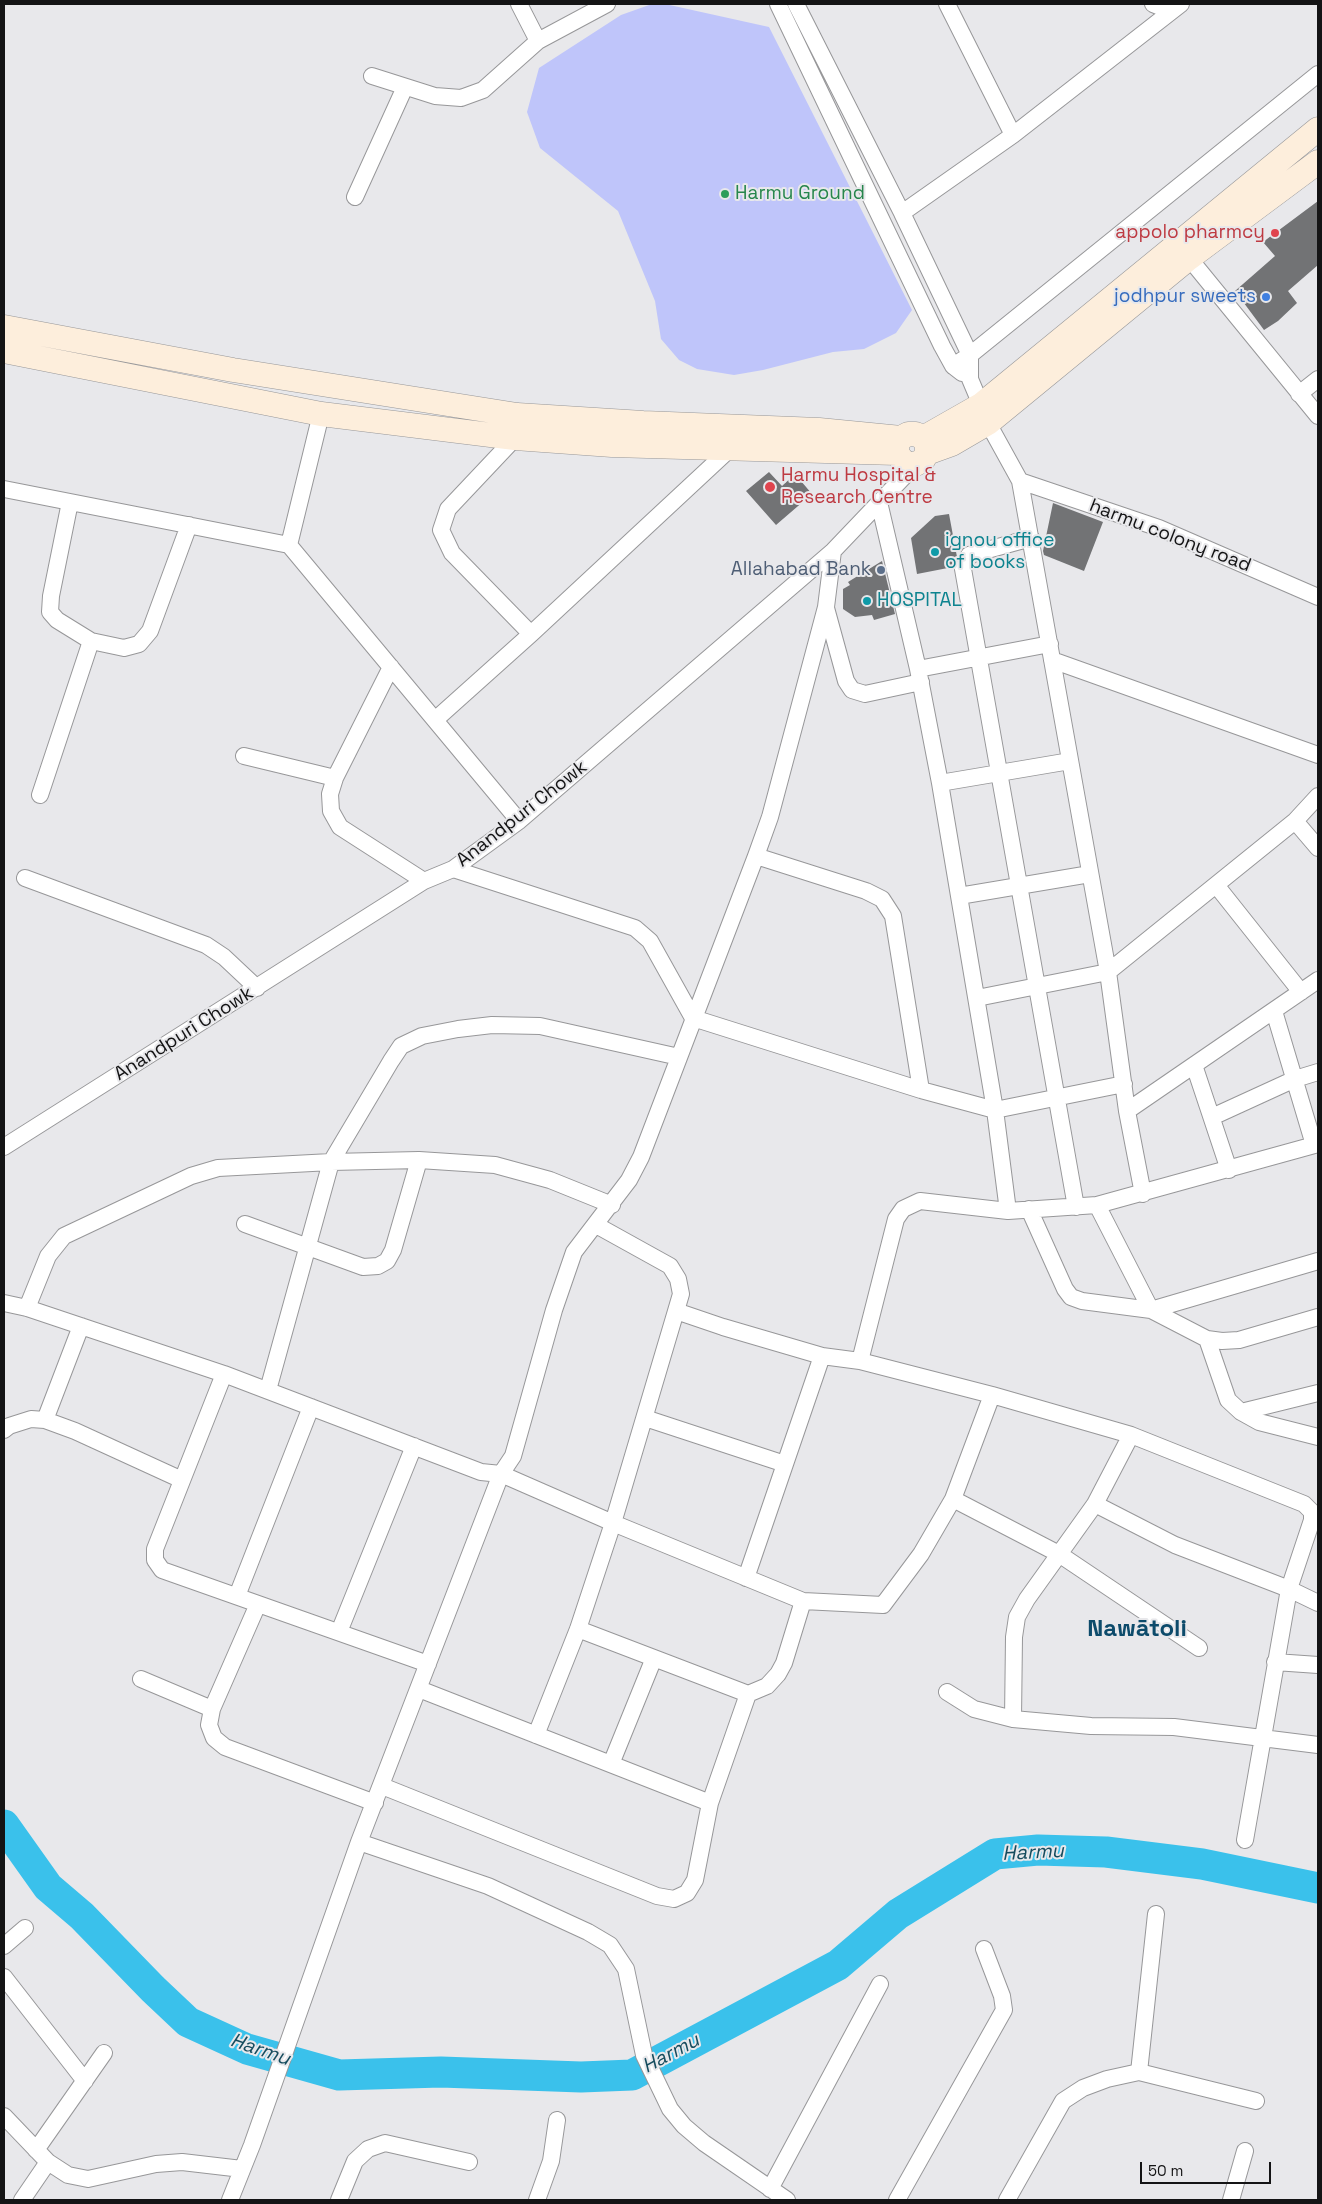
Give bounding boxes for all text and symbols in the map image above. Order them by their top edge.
place label: Harmu Ground [735,183,865,205]
marker: Harmu Ground [719,188,731,200]
place label: appolo pharmcy [1115,222,1265,244]
marker: appolo pharmcy [1269,227,1281,239]
place label: jodhpur sweets [1114,286,1256,308]
marker: jodhpur sweets [1260,291,1272,303]
place label: Harmu Hospital & Research Centre [781,465,936,509]
marker: Harmu Hospital & Research Centre [763,480,777,494]
street label: harmu colony road [1086,495,1254,577]
place label: ignou office of books [945,530,1054,574]
marker: ignou office of books [929,546,941,558]
place label: Allahabad Bank [731,559,871,581]
marker: Allahabad Bank [875,564,887,576]
place label: HOSPITAL [877,590,962,612]
marker: HOSPITAL [861,595,873,607]
street label: Anandpuri Chowk [452,756,592,872]
street label: Anandpuri Chowk [110,982,258,1086]
district label: Nawātoli [1087,1615,1187,1643]
water label: Harmu [1002,1839,1064,1867]
water label: Harmu [227,2029,293,2071]
water label: Harmu [638,2029,704,2079]
scale bar [1142,2152,1273,2184]
text: 50 m [1148,2161,1183,2180]

